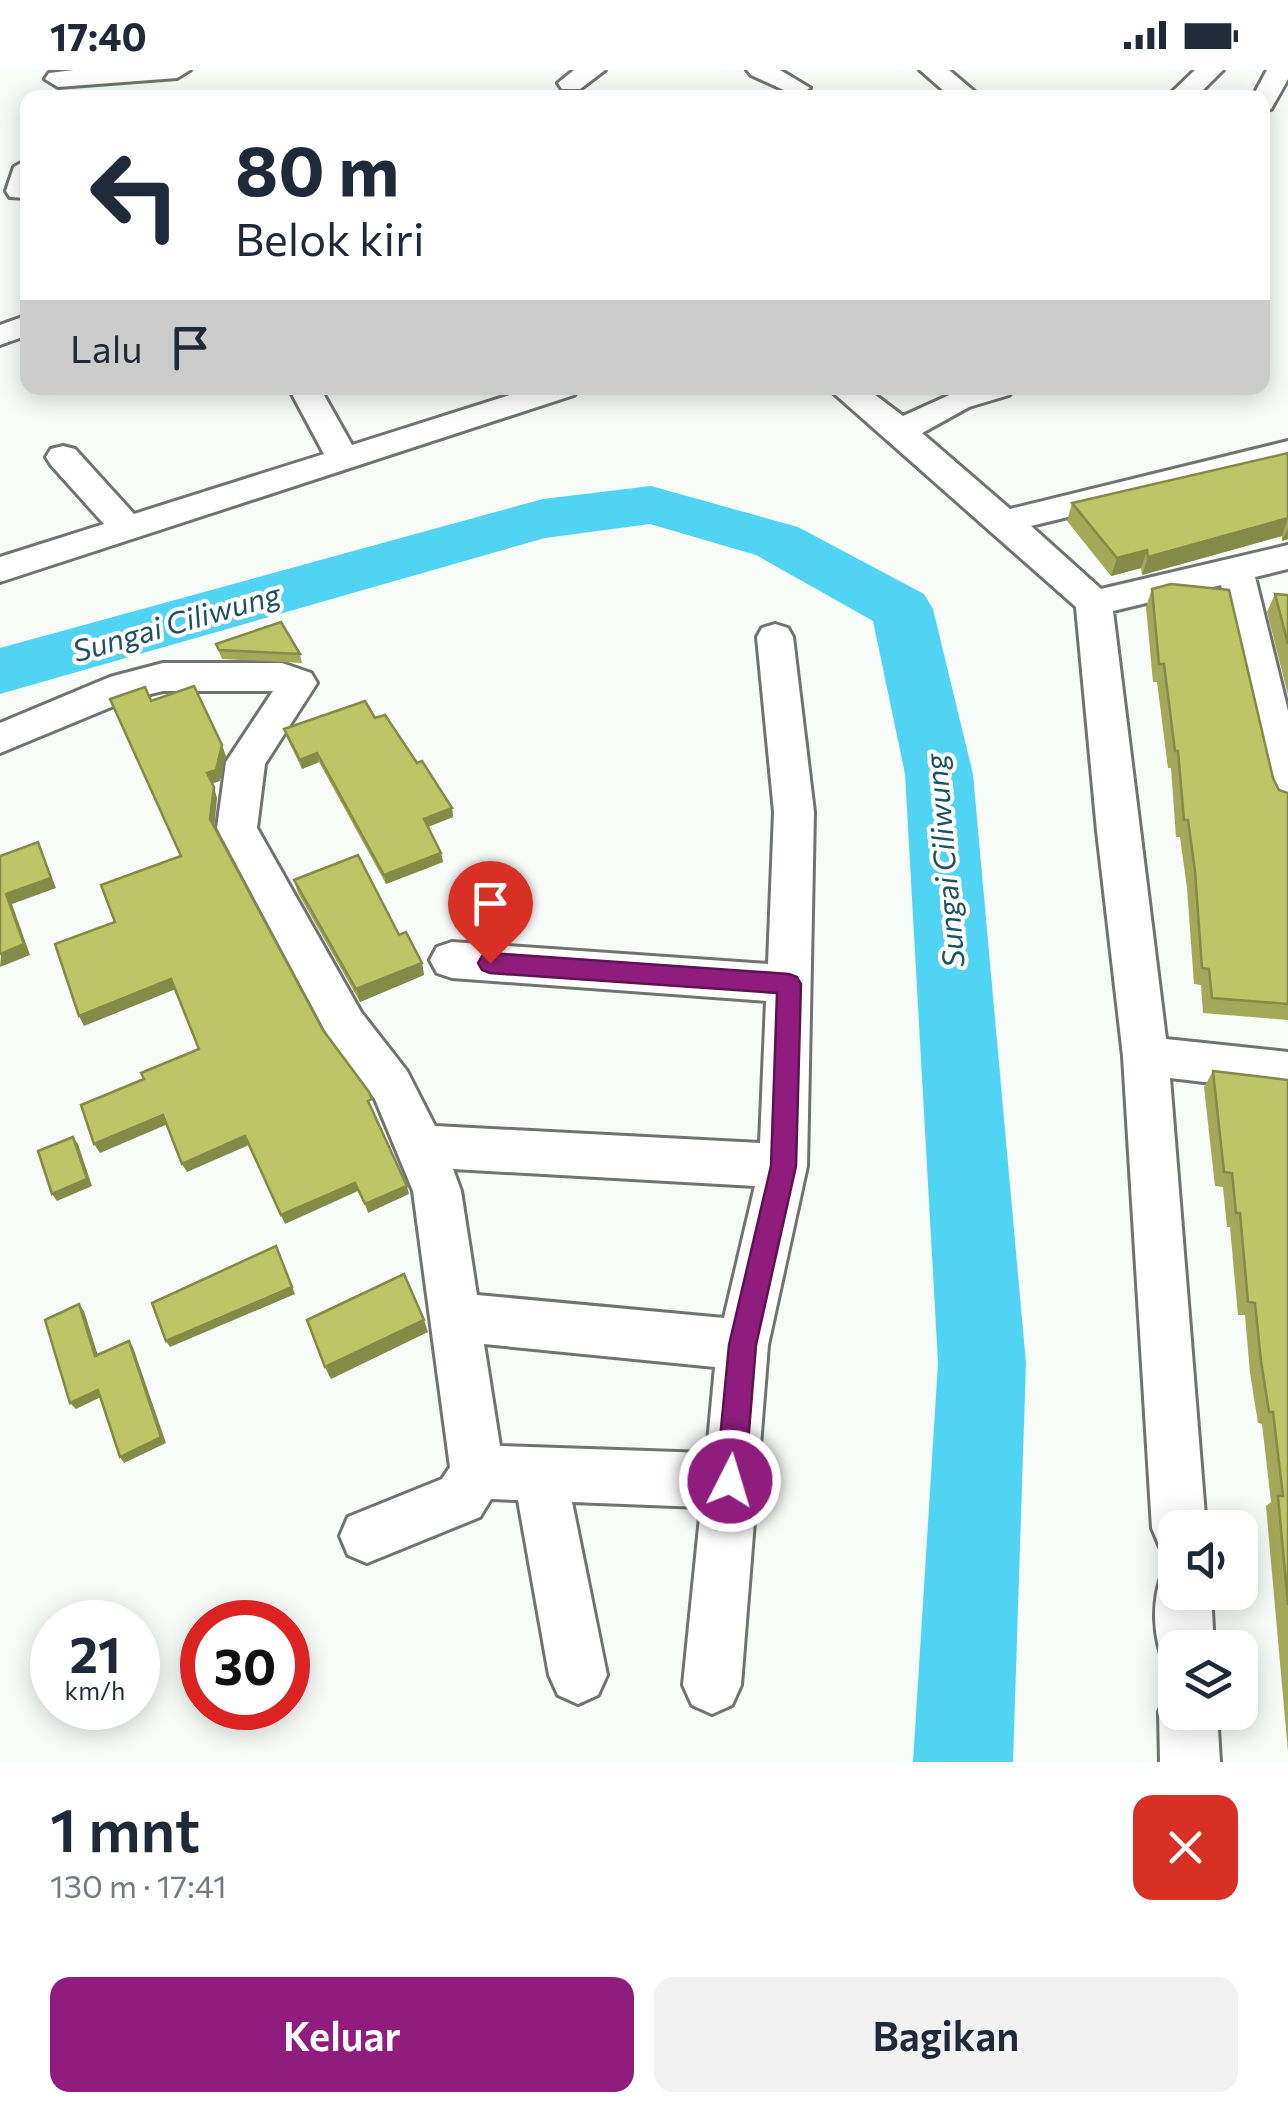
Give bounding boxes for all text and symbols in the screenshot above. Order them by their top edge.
text: 17:40 [50,12,147,59]
text: 80 m [235,125,399,210]
icon: left [70,130,200,260]
text: Belok kiri [235,210,425,265]
icon: arrive [163,320,218,375]
text: Lalu [70,324,143,371]
water label: Sungai Ciliwung [68,573,286,668]
water label: Sungai Ciliwung [915,751,971,969]
pin [448,861,533,964]
icon: arrive [463,876,518,931]
position arrow [678,1429,782,1533]
map controls [1158,1510,1258,1730]
button: sound [1158,1510,1258,1610]
speed limit sign: 30 [180,1600,310,1730]
text: 21 [69,1622,121,1683]
button: layers [1158,1630,1258,1730]
text: km/h [65,1675,125,1705]
text: 1 mnt [50,1791,200,1864]
button: close [1133,1795,1238,1900]
text: 130 m · 17:41 [50,1865,227,1905]
button: Keluar [50,1977,634,2092]
button: Bagikan [654,1977,1238,2092]

